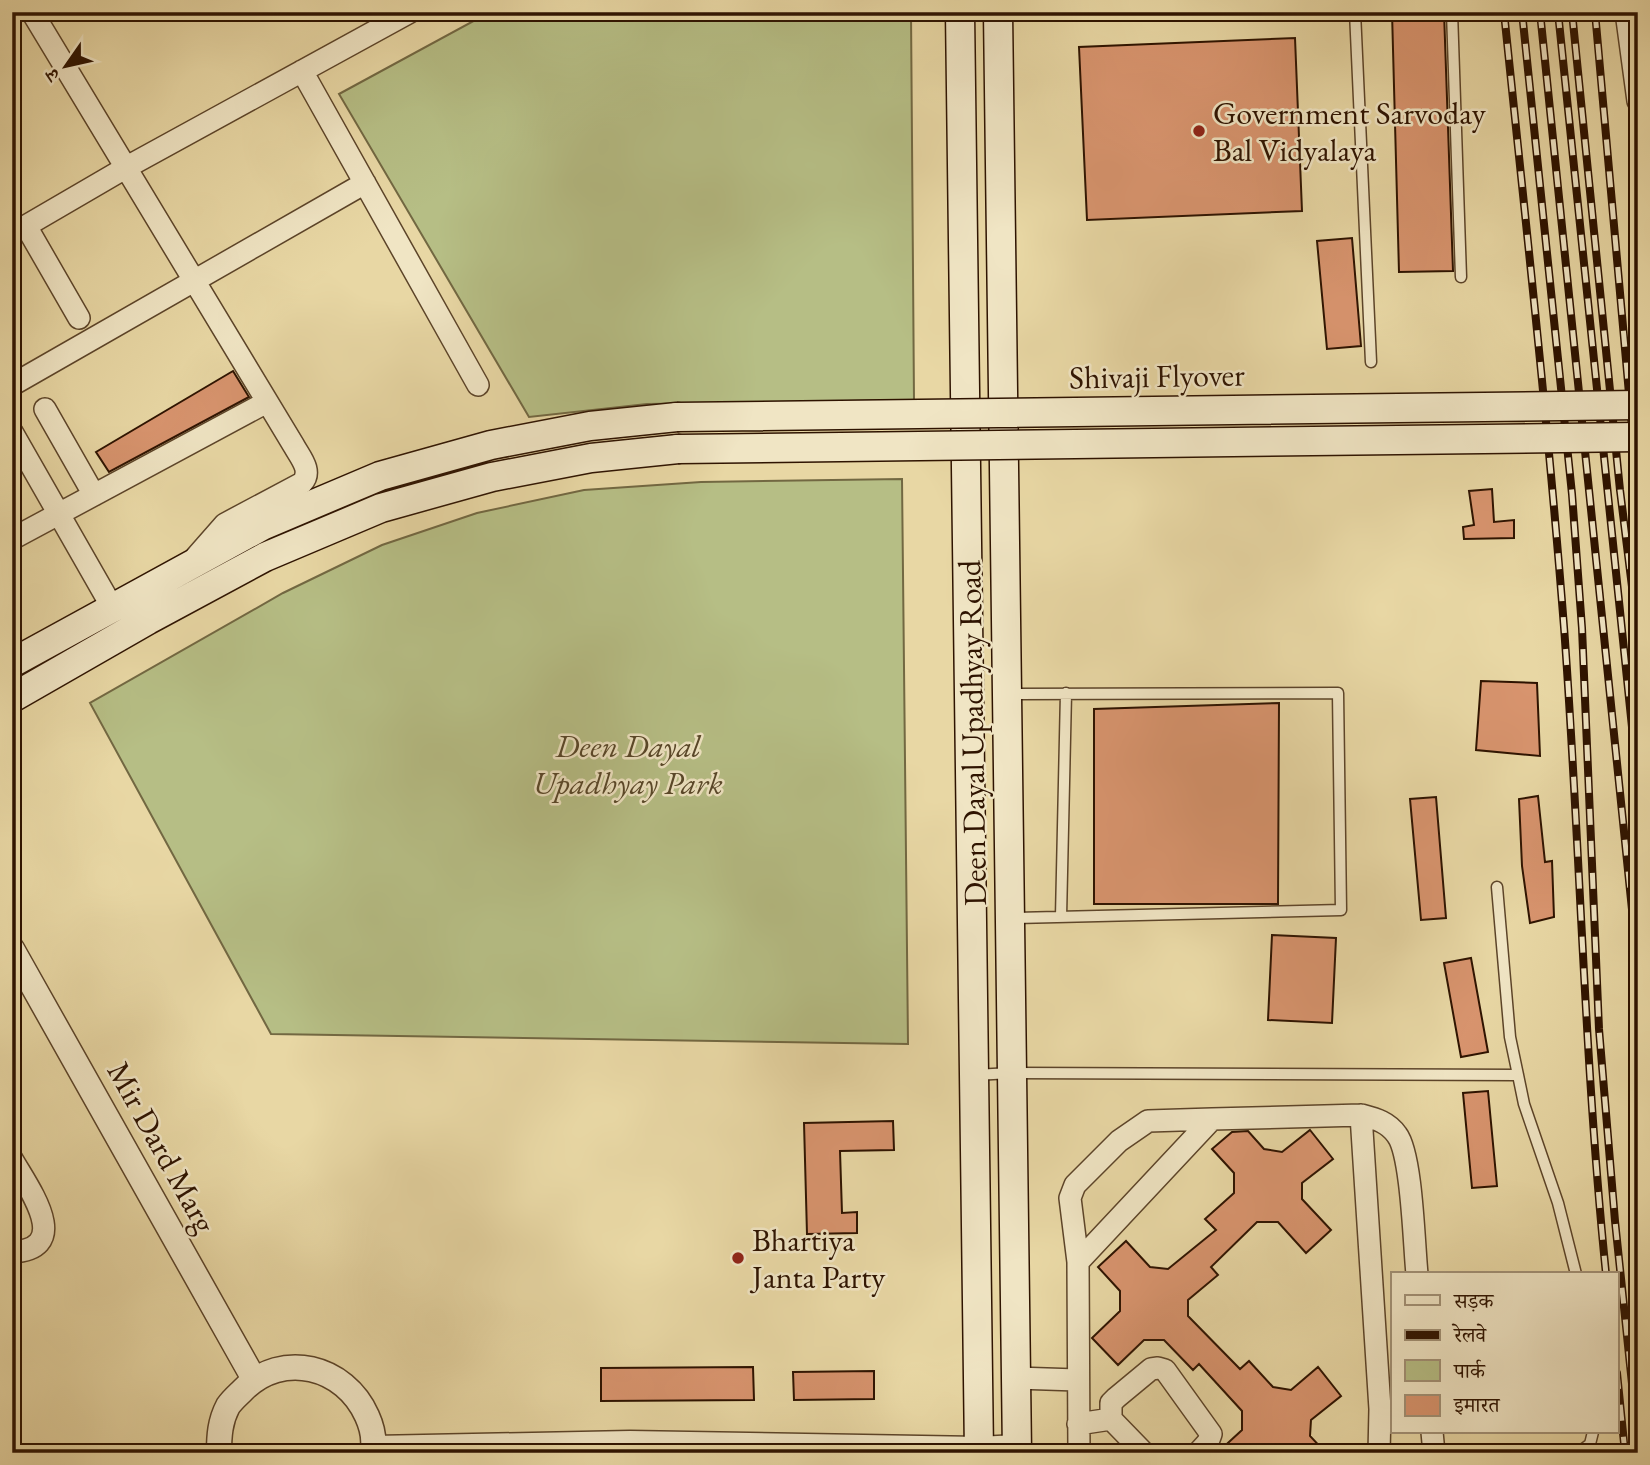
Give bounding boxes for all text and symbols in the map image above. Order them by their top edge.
north arrow [32,32,102,102]
text: उ [39,63,67,88]
place label: Government Sarvoday Bal Vidyalaya [1213,92,1487,171]
marker: Government Sarvoday Bal Vidyalaya [1191,123,1207,139]
street label: Shivaji Flyover [1069,353,1246,399]
street label: Deen Dayal Upadhyay Road [948,559,996,906]
park label: Deen Dayal Upadhyay Park [533,725,723,804]
street label: Mir Dard Marg [98,1054,227,1241]
place label: Bhartiya Janta Party [749,1219,886,1298]
marker: Bhartiya Janta Party [730,1250,746,1266]
legend [1391,1272,1618,1434]
text: सड़क [1453,1287,1494,1314]
text: रेलवे [1451,1321,1488,1348]
text: पार्क [1453,1357,1486,1384]
text: इमारत [1453,1391,1501,1418]

